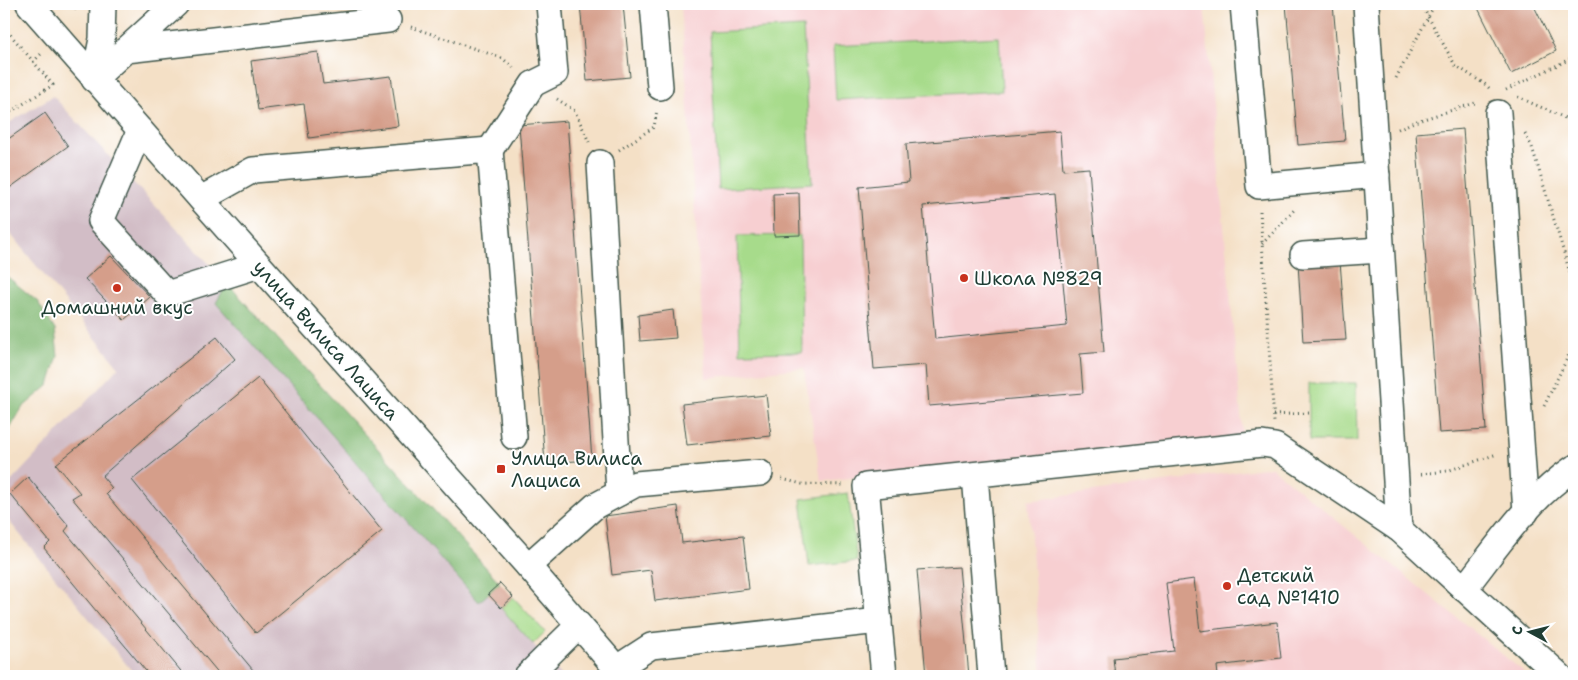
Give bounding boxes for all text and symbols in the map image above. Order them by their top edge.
street label: улица Вилиса Лациса [248,255,405,425]
place label: Школа №829 [974,266,1103,291]
marker: Школа №829 [958,272,970,284]
marker: Домашний вкус [111,282,123,294]
place label: Домашний вкус [41,295,193,320]
place label: Улица Вилиса Лациса [511,446,642,493]
marker: Улица Вилиса Лациса [495,463,507,475]
place label: Детский сад №1410 [1237,563,1340,610]
marker: Детский сад №1410 [1221,580,1233,592]
north arrow [1506,608,1556,658]
text: С [1508,625,1527,636]

